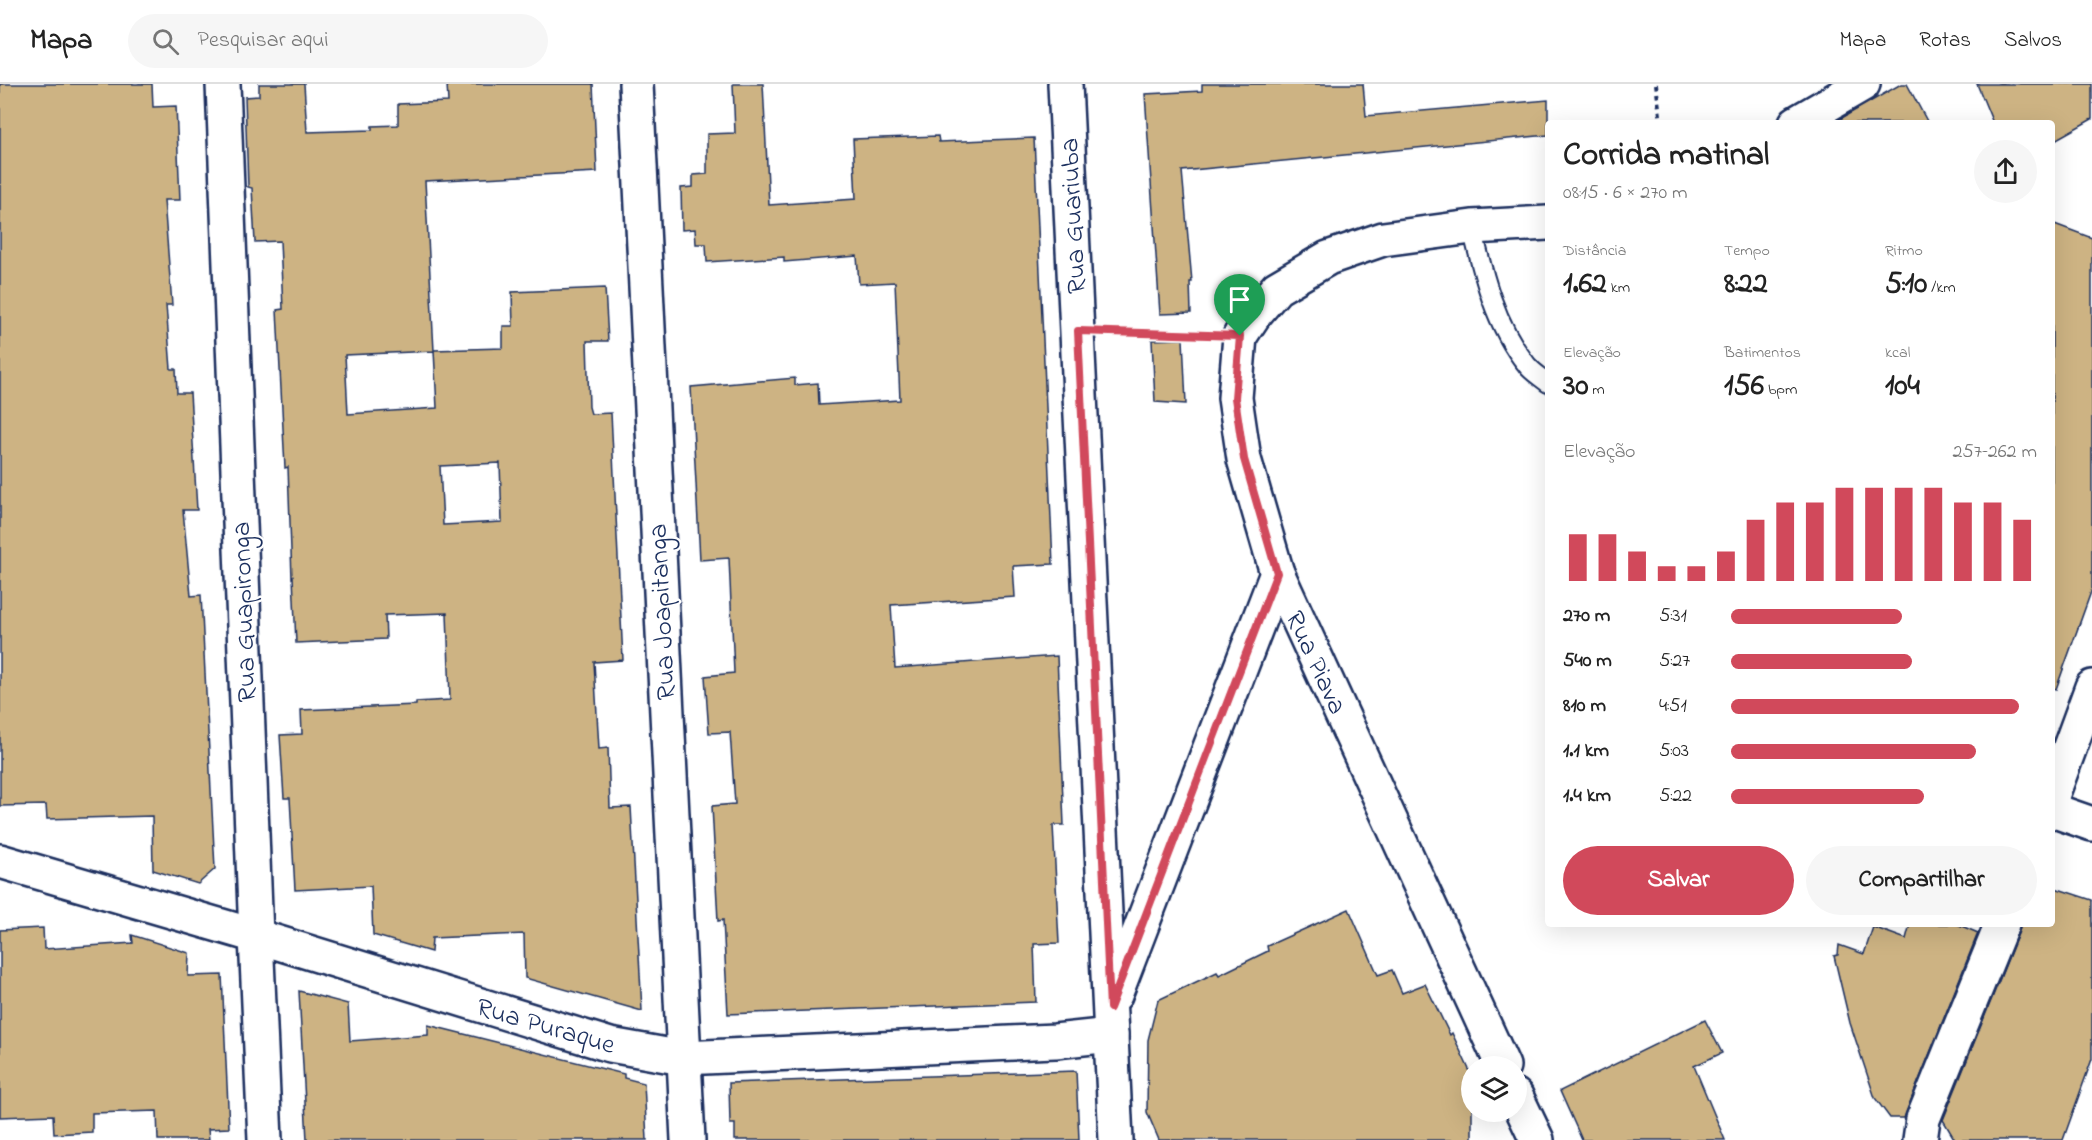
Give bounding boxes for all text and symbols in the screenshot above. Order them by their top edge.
search box [128,14,548,68]
text: Mapa [30,21,92,62]
icon: search [149,25,182,58]
text: Pesquisar aqui [197,25,328,57]
text: Mapa [1839,26,1886,56]
text: Rotas [1919,26,1971,56]
text: Salvos [2004,26,2062,56]
text: Corrida matinal [1563,132,1769,180]
street label: Rua Guariuba [1051,137,1098,295]
button: share [1974,140,2037,203]
text: 08:15 · 6 × 270 m [1563,179,1688,208]
text: Distância [1563,239,1626,263]
text: Tempo [1724,239,1770,263]
text: Ritmo [1885,239,1923,263]
text: 1.62 [1563,263,1607,307]
text: 8:22 [1724,263,1768,307]
text: 5:10 [1885,263,1927,307]
pin [1214,274,1265,336]
text: km [1607,276,1630,300]
text: /km [1927,276,1956,300]
icon: arrive [1223,283,1256,316]
text: Elevação [1563,341,1621,365]
text: Batimentos [1724,341,1801,365]
text: kcal [1885,341,1910,365]
text: 30 [1563,365,1588,409]
text: 156 [1724,365,1764,409]
text: 104 [1885,365,1920,409]
text: m [1588,378,1605,402]
text: bpm [1764,378,1797,402]
text: Elevação [1563,438,1635,467]
text: 257–262 m [1952,438,2037,467]
street label: Rua Guapironga [223,521,268,703]
street label: Rua Joapitanga [639,523,688,701]
text: 270 m [1563,602,1610,631]
text: 5:31 [1659,602,1687,631]
street label: Rua Piava [1274,605,1356,721]
text: 540 m [1563,647,1612,676]
text: 5:27 [1659,647,1690,676]
text: 810 m [1563,692,1606,721]
text: 4:51 [1659,692,1687,721]
text: 1.1 km [1563,737,1609,766]
text: 5:03 [1659,737,1689,766]
text: 1.4 km [1563,782,1611,811]
text: 5:22 [1659,782,1692,811]
button: Salvar [1563,846,1794,915]
button: Compartilhar [1806,846,2037,915]
street label: Rua Puraque [471,989,620,1066]
map controls [1461,1056,1527,1122]
button: layers [1461,1056,1527,1122]

